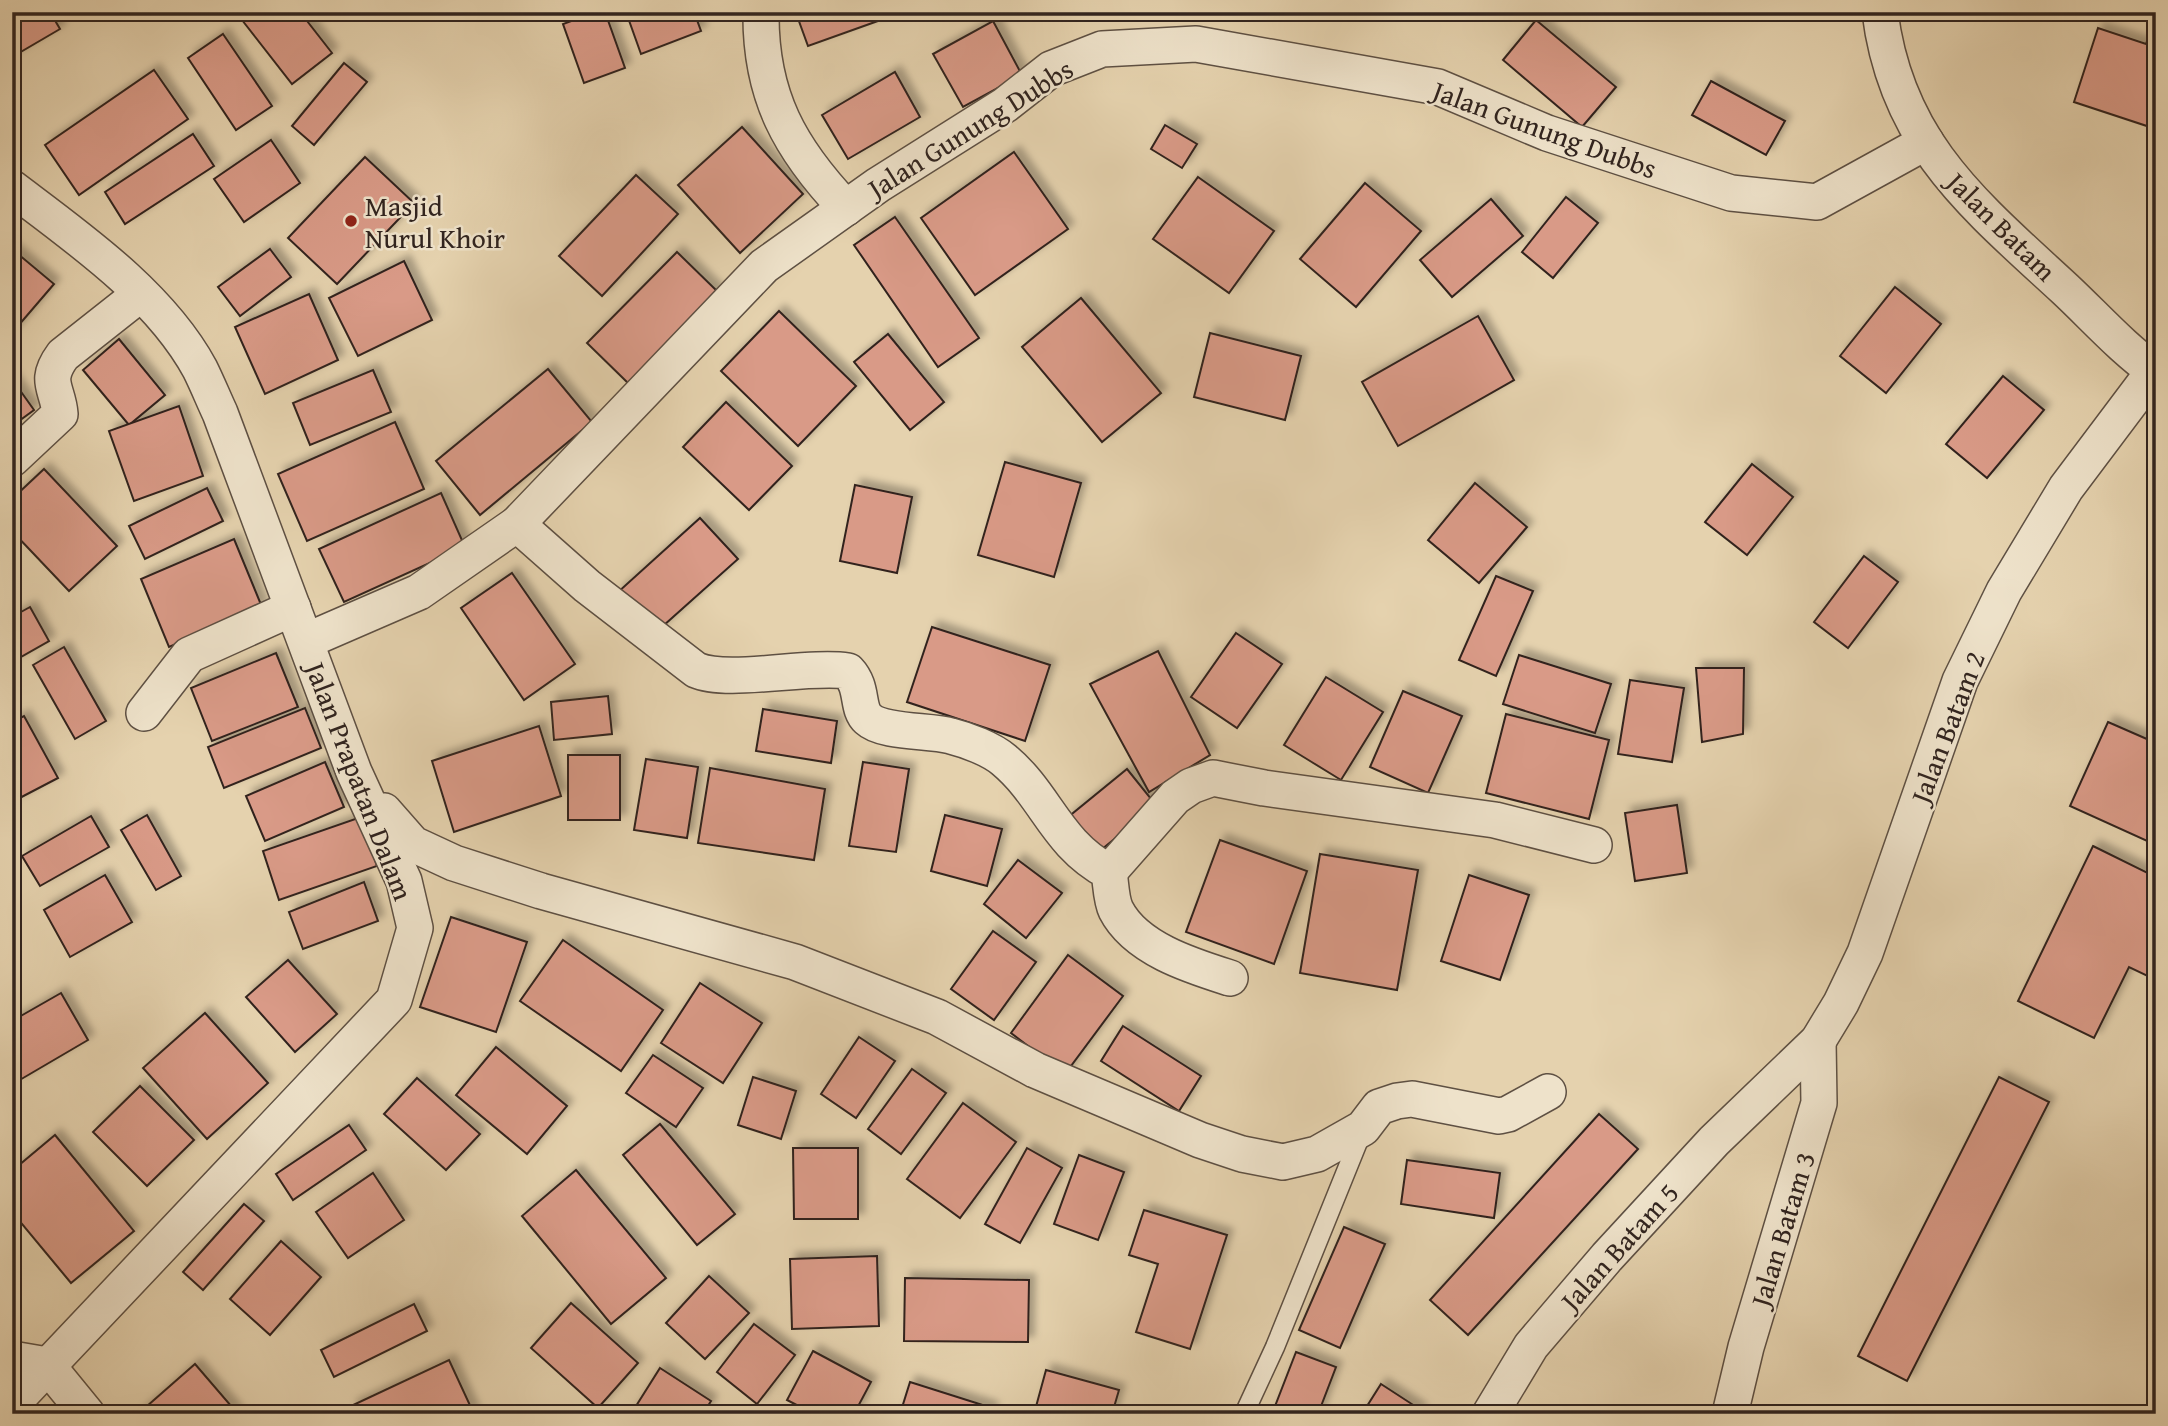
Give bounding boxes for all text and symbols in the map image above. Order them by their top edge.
street label: Jalan Gunung Dubbs [857,48,1081,209]
street label: Jalan Gunung Dubbs [1424,68,1663,189]
street label: Jalan Batam [1936,160,2066,290]
place label: Masjid Nurul Khoir [365,185,506,258]
marker: Masjid Nurul Khoir [343,213,359,229]
street label: Jalan Batam 2 [1898,645,1995,812]
street label: Jalan Prapatan Dalam [295,653,424,906]
street label: Jalan Batam 3 [1738,1147,1825,1314]
street label: Jalan Batam 5 [1548,1173,1688,1321]

